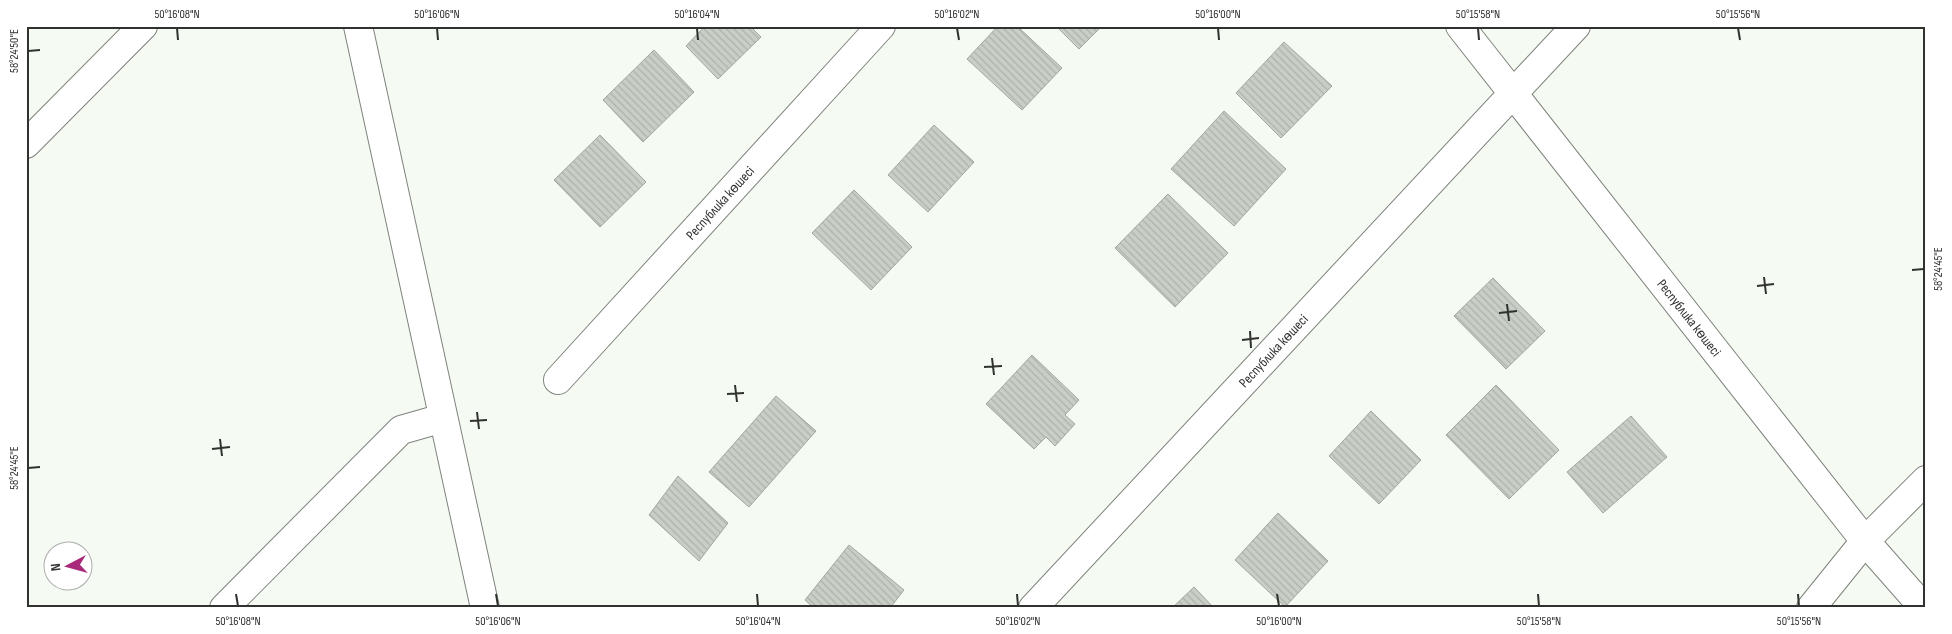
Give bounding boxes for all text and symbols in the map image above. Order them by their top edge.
text: 50°16'08"N [154,7,200,22]
text: 50°16'06"N [414,7,460,22]
text: 50°16'04"N [674,7,720,22]
text: 50°16'02"N [934,7,980,22]
text: 50°16'00"N [1195,7,1241,22]
text: 50°15'58"N [1456,7,1500,22]
text: 50°15'56"N [1716,7,1760,22]
text: 58°24'50"E [7,29,22,73]
street label: Республика көшесі [682,163,758,243]
text: 58°24'45"E [1931,247,1946,291]
street label: Республика көшесі [1653,276,1725,360]
street label: Республика көшесі [1235,311,1312,391]
text: 58°24'45"E [7,446,22,490]
north arrow [42,542,92,592]
text: N [47,563,64,572]
text: 50°16'08"N [215,614,261,629]
text: 50°16'06"N [475,614,521,629]
text: 50°16'04"N [735,614,781,629]
text: 50°16'02"N [995,614,1041,629]
text: 50°16'00"N [1256,614,1302,629]
text: 50°15'58"N [1517,614,1561,629]
text: 50°15'56"N [1777,614,1821,629]

